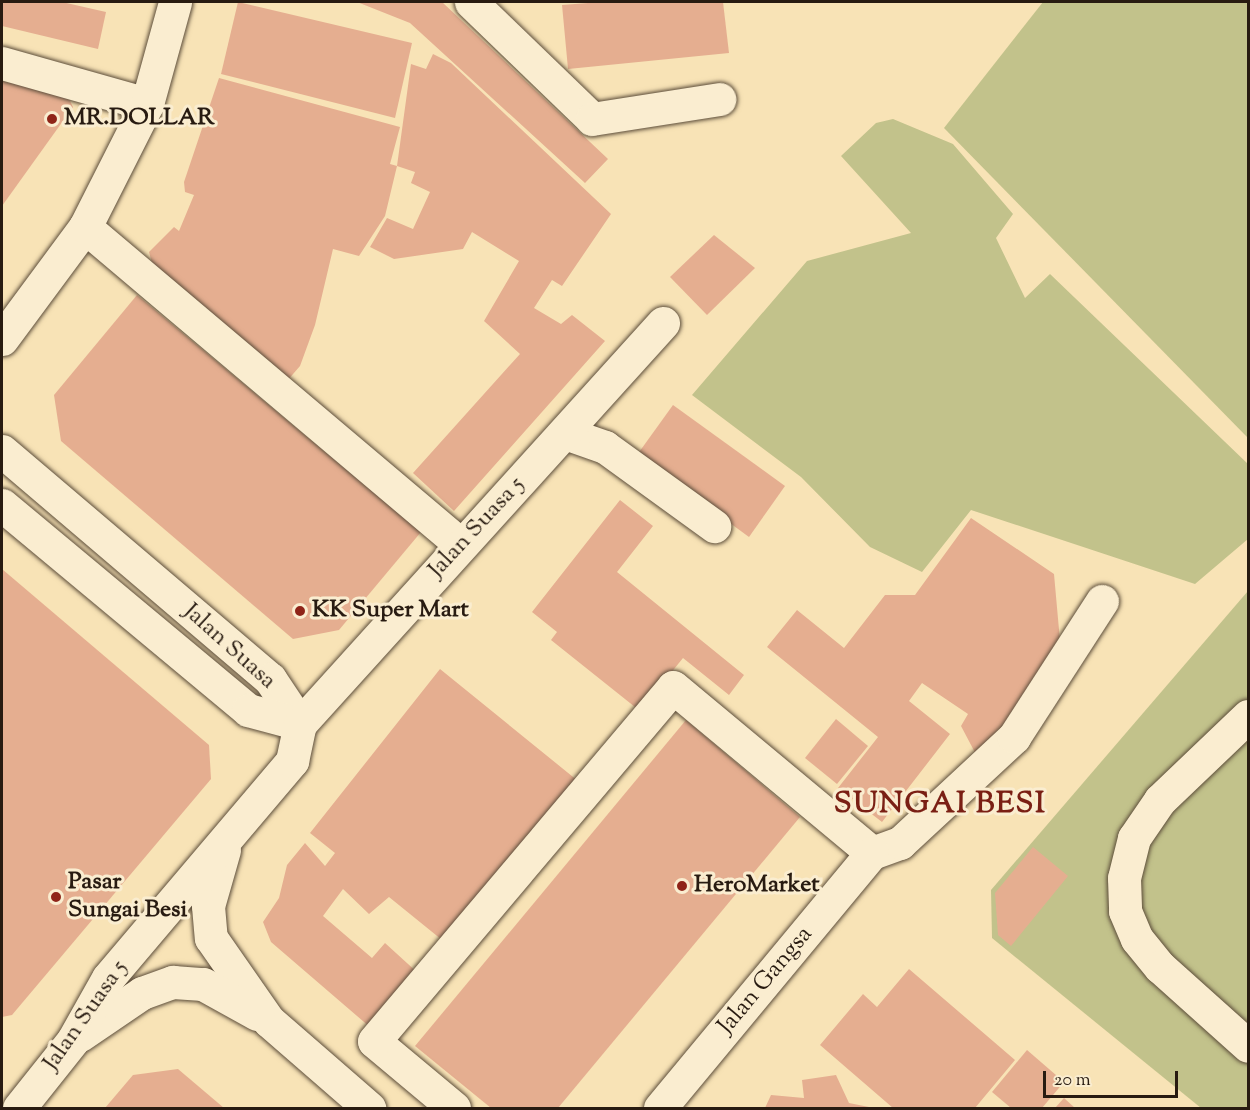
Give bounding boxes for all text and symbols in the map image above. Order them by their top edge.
place label: MR.DOLLAR [64,105,214,133]
marker: MR.DOLLAR [45,112,59,126]
street label: Jalan Suasa 5 [423,471,531,585]
place label: KK Super Mart [312,597,469,625]
street label: Jalan Suasa [177,598,281,696]
marker: KK Super Mart [293,604,307,618]
district label: SUNGAI BESI [834,787,1046,823]
place label: Pasar Sungai Besi [68,869,187,925]
place label: HeroMarket [694,872,819,900]
marker: HeroMarket [675,879,689,893]
marker: Pasar Sungai Besi [49,890,63,904]
street label: Jalan Gangsa [713,921,819,1041]
street label: Jalan Suasa 5 [37,955,135,1077]
scale bar [1046,1059,1181,1097]
text: 20 m [1054,1068,1091,1094]

